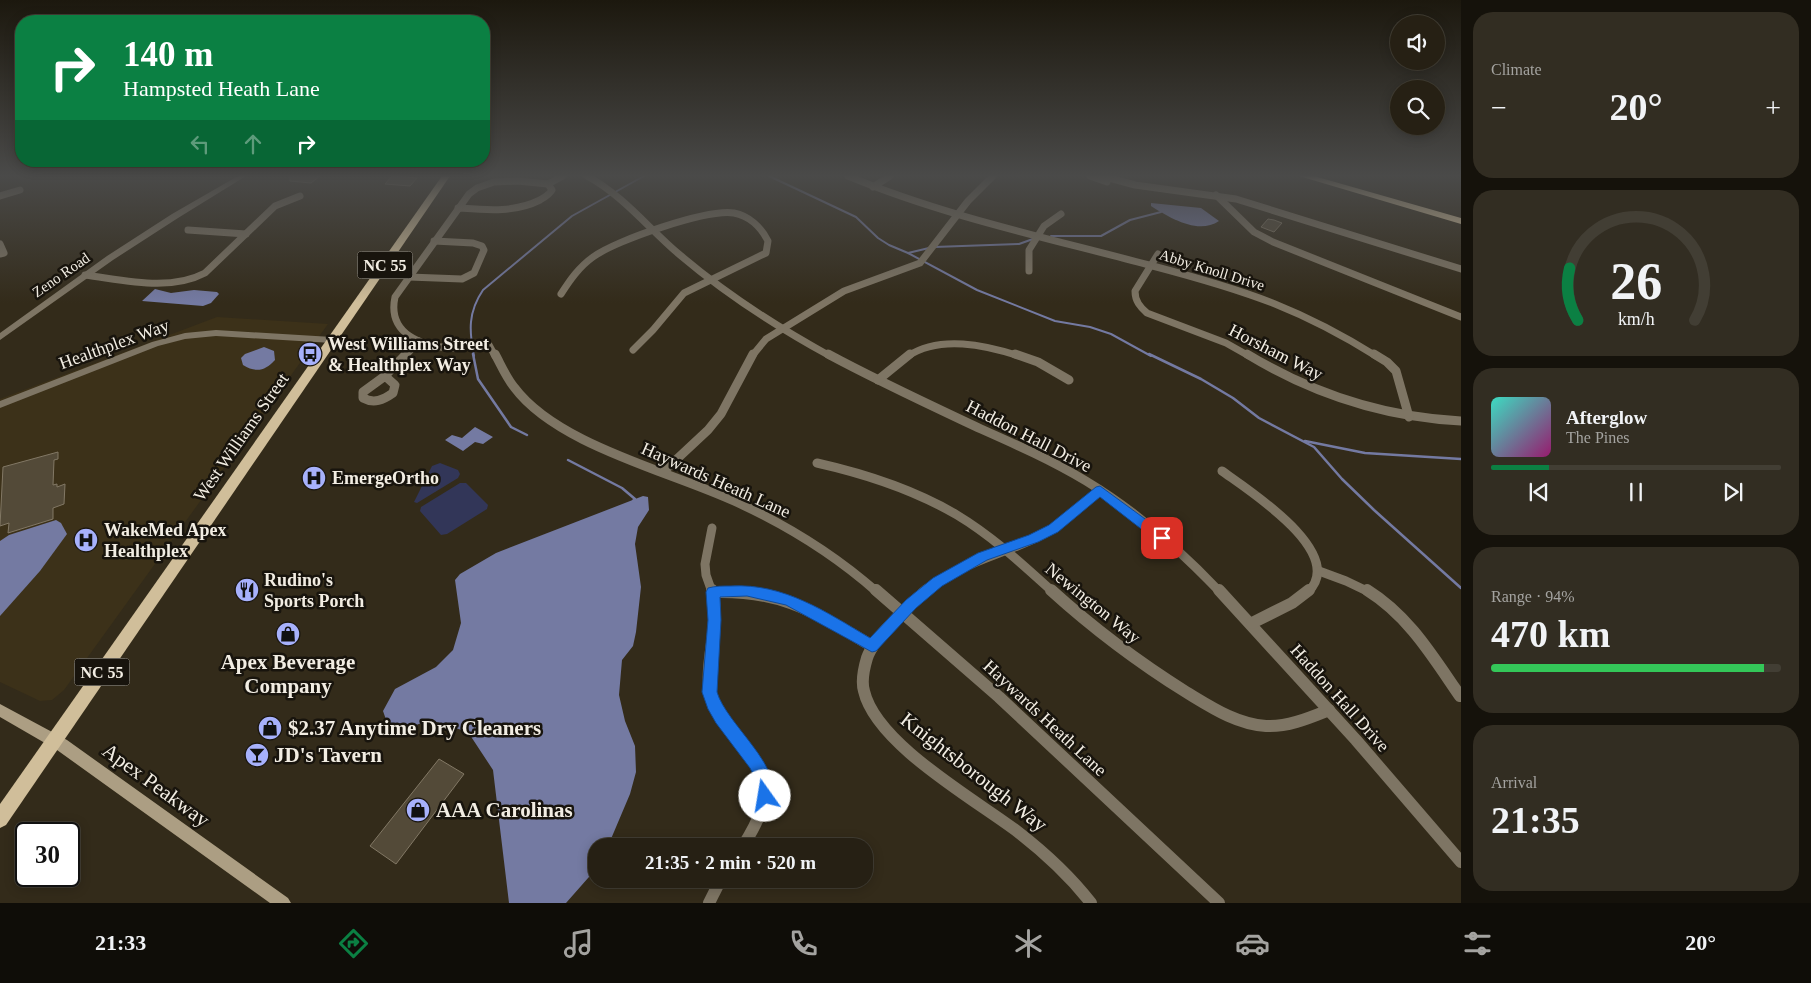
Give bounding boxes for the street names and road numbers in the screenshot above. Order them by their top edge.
street label: Abby Knoll Drive [1157,246,1267,294]
street label: Zeno Road [29,249,93,301]
road number: NC 55 [358,252,412,278]
street label: Healthplex Way [56,315,172,373]
street label: Horsham Way [1226,320,1326,384]
street label: West Williams Street [189,369,293,505]
street label: Haddon Hall Drive [963,396,1095,476]
street label: Haywards Heath Lane [638,438,794,522]
street label: Newington Way [1041,559,1145,647]
street label: Haddon Hall Drive [1286,640,1394,756]
street label: Haywards Heath Lane [979,656,1111,780]
road number: NC 55 [74,659,130,686]
street label: Knightsborough Way [896,707,1052,837]
street label: Apex Peakway [98,738,215,832]

